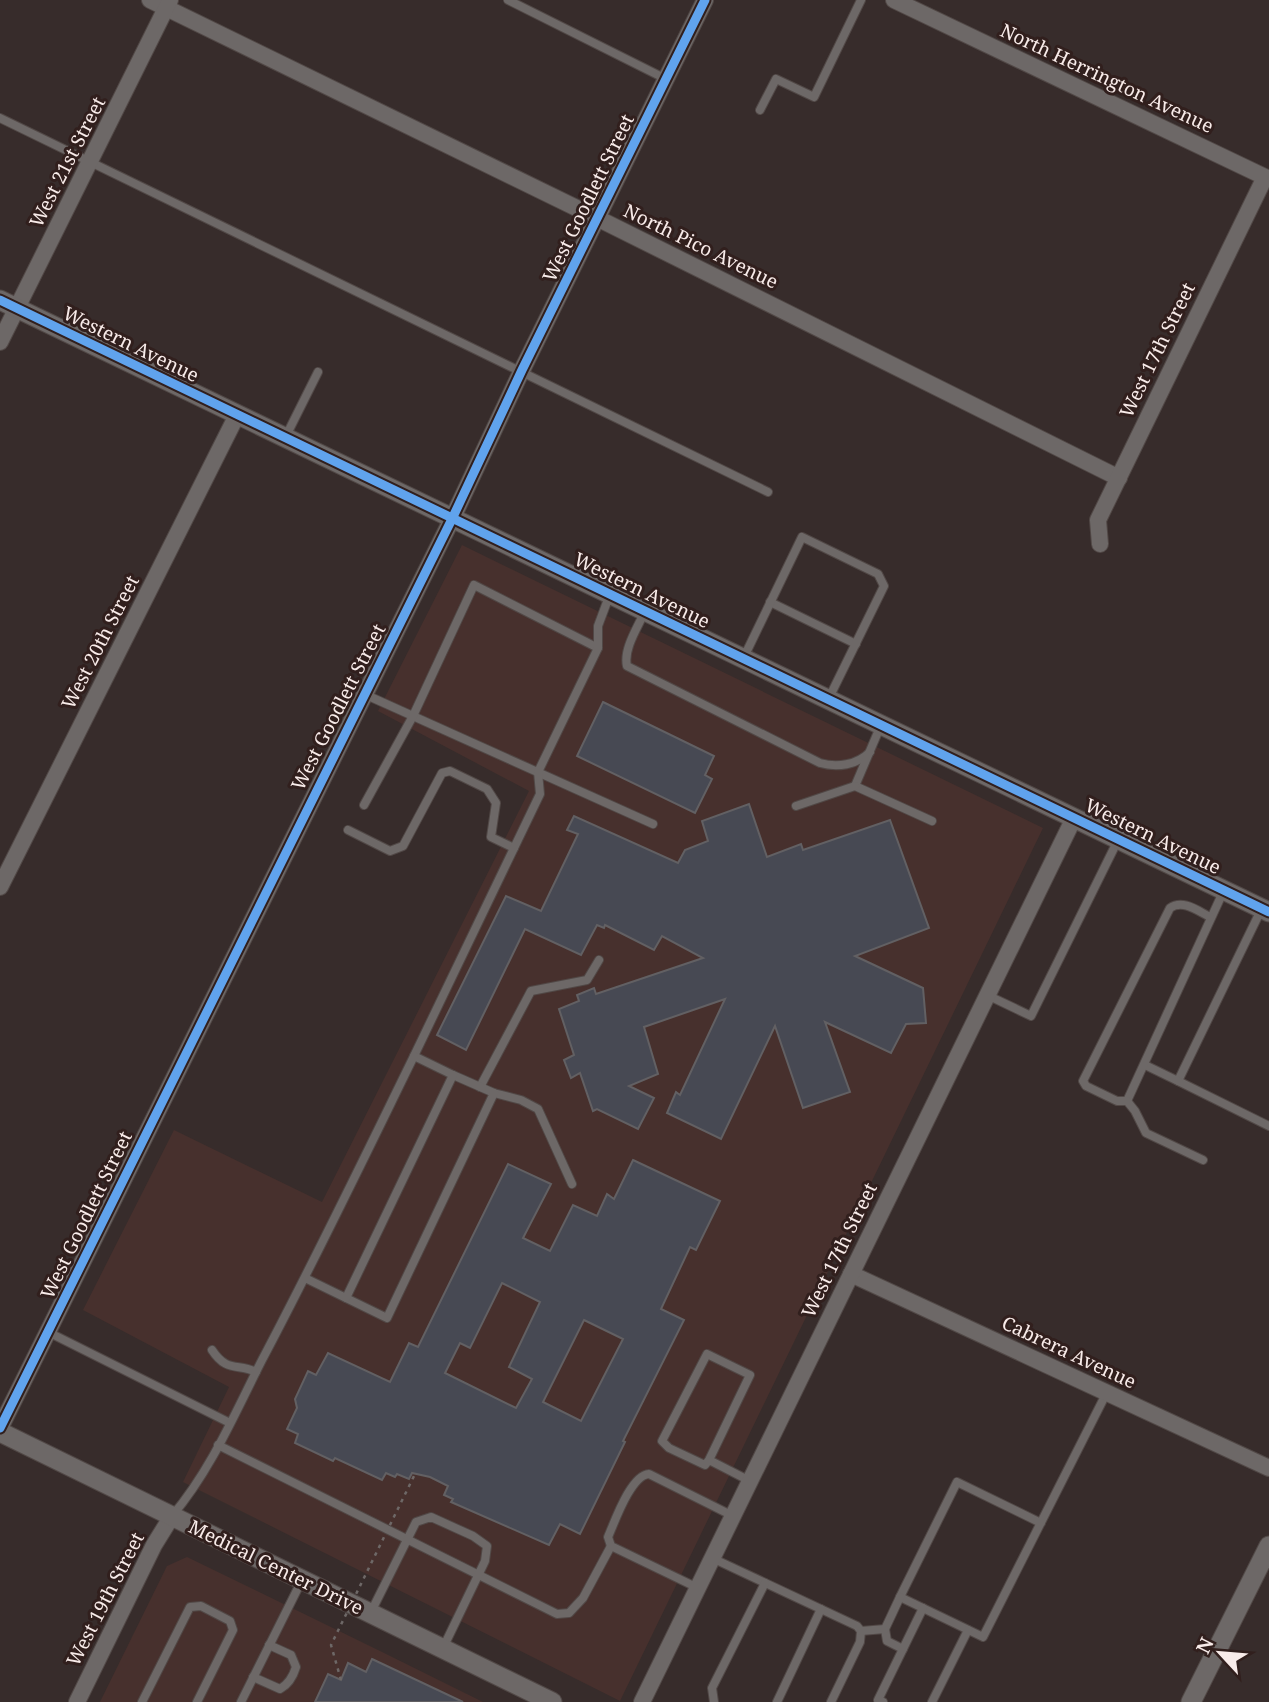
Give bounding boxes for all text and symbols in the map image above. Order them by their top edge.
street label: North Herrington Avenue [996,17,1218,139]
street label: West 21st Street [23,92,111,232]
street label: West Goodlett Street [536,109,640,286]
street label: North Pico Avenue [619,197,783,295]
street label: West 17th Street [1113,278,1201,422]
street label: Western Avenue [59,300,203,388]
street label: Western Avenue [570,546,714,634]
street label: West 20th Street [55,570,145,713]
street label: West Goodlett Street [285,619,391,795]
street label: Western Avenue [1081,792,1225,880]
street label: West Goodlett Street [34,1126,138,1303]
street label: West 17th Street [795,1178,883,1322]
street label: Cabrera Avenue [998,1310,1140,1394]
street label: Medical Center Drive [184,1513,368,1621]
street label: West 19th Street [60,1527,150,1670]
north arrow [1185,1618,1255,1688]
text: N [1190,1633,1220,1658]

